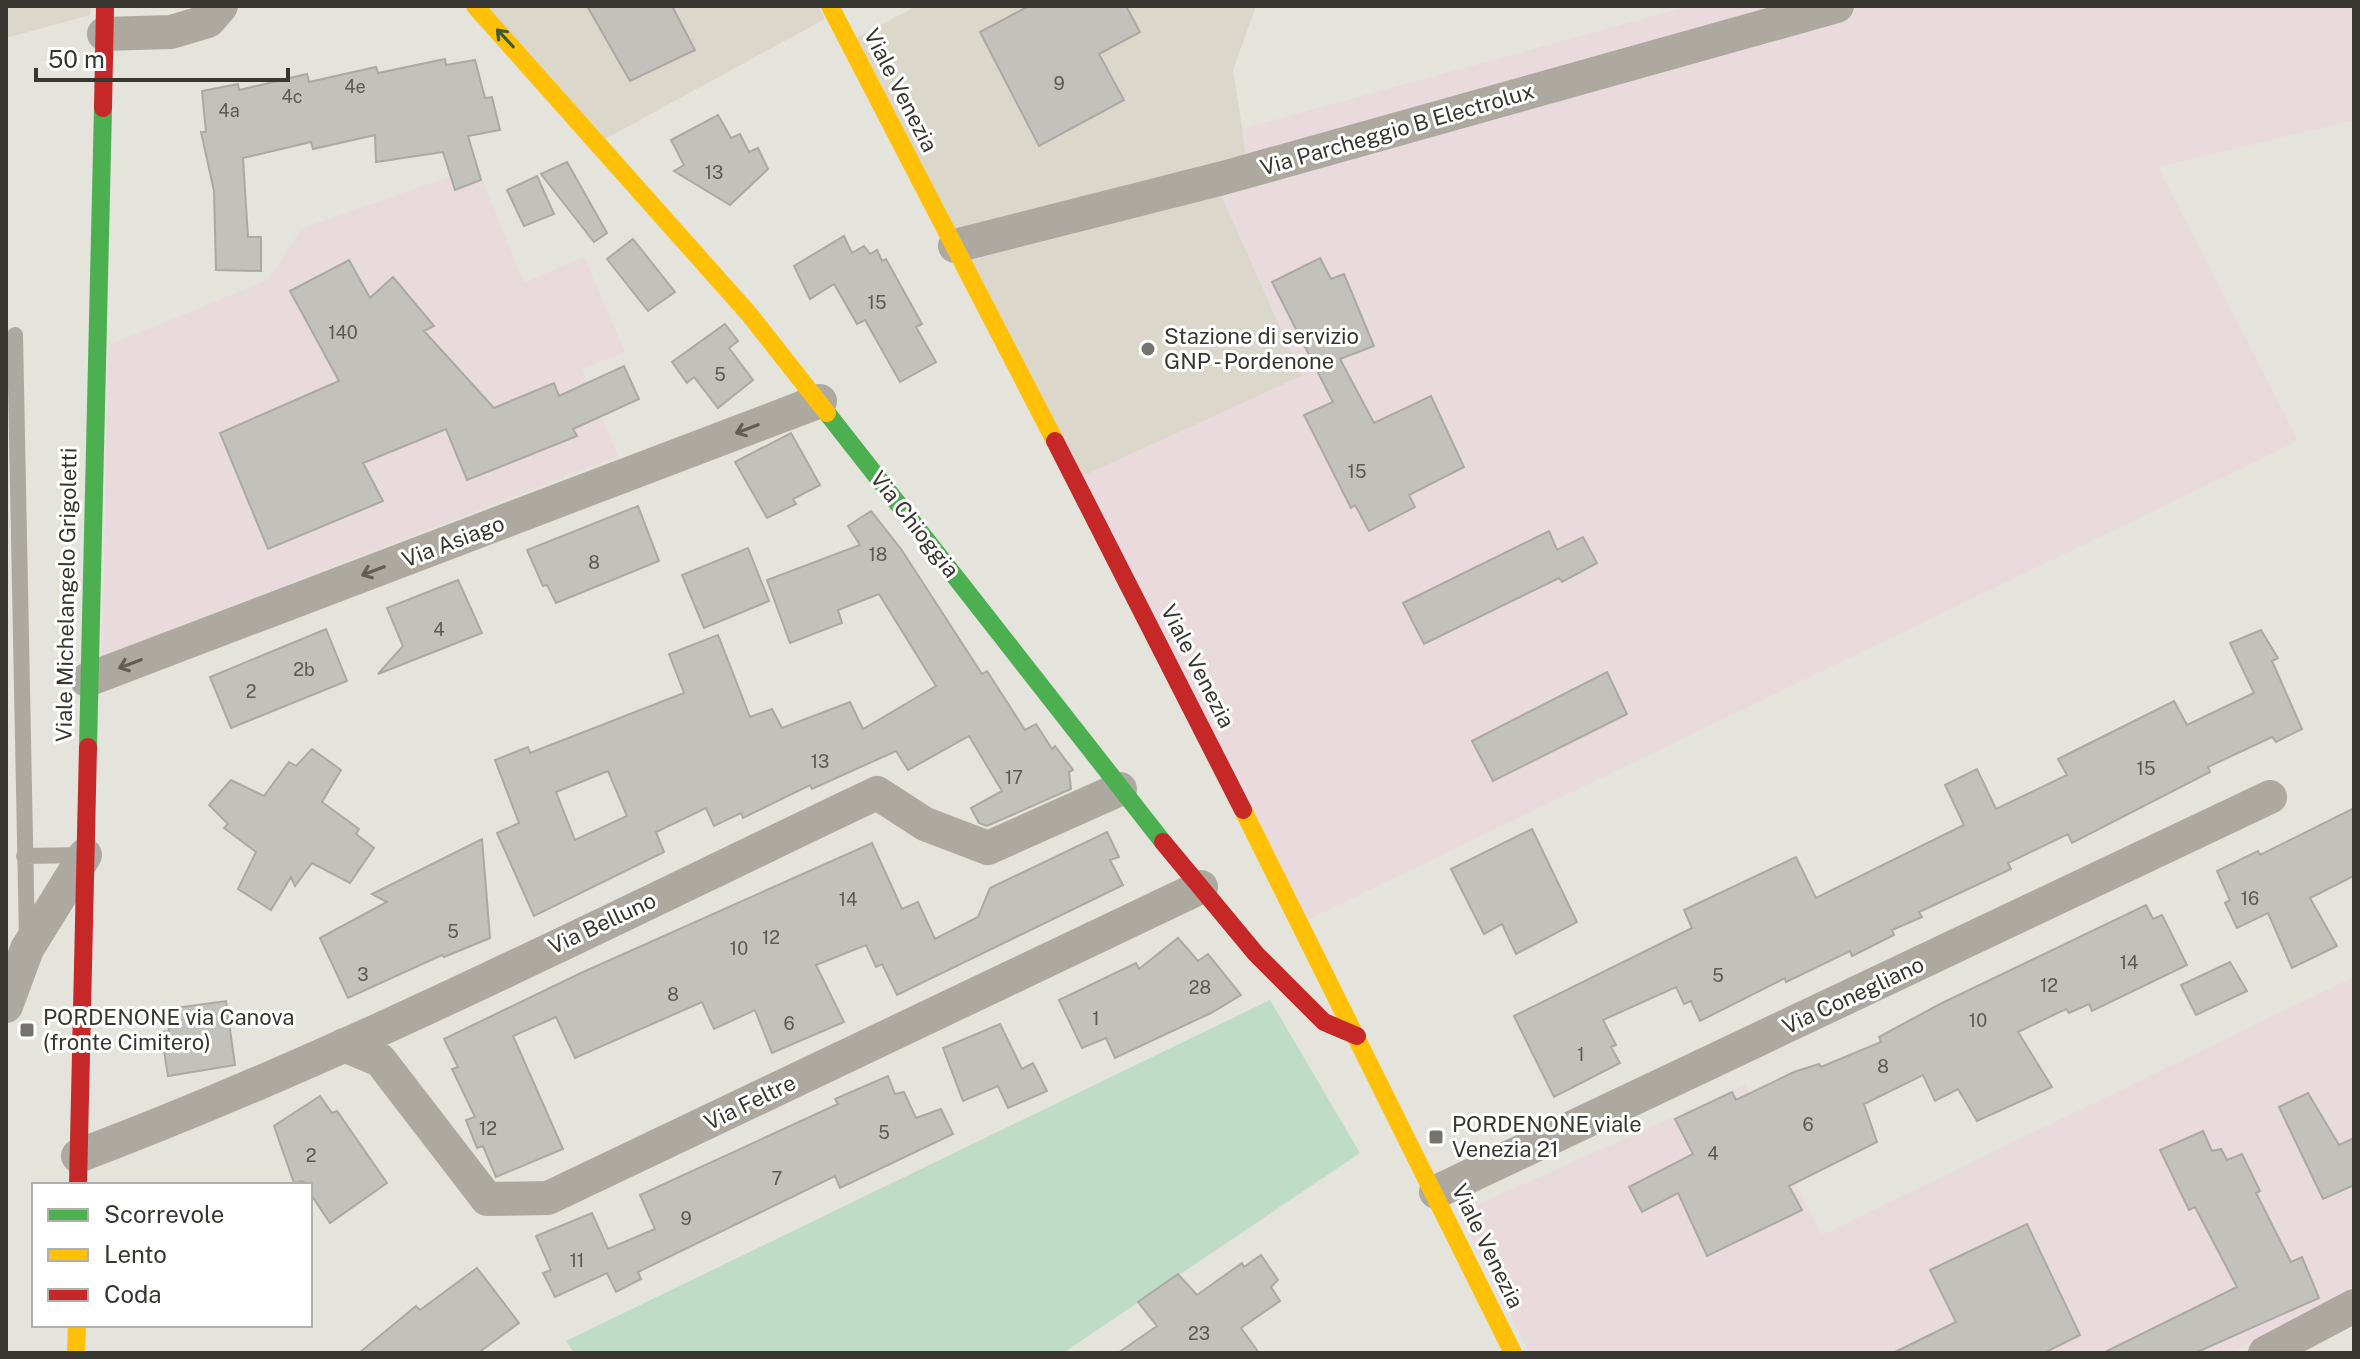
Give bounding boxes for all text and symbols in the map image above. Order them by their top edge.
street label: Viale Venezia [859,24,943,156]
one-way arrow [496,28,514,48]
scale bar [36,32,288,82]
text: 50 m [48,45,105,73]
house number: 9 [1053,73,1065,94]
house number: 4e [344,76,366,97]
street label: Via Parcheggio B Electrolux [1257,77,1537,181]
house number: 4c [281,86,303,107]
house number: 4a [218,100,240,121]
house number: 13 [705,162,723,183]
house number: 15 [868,292,886,313]
house number: 140 [328,322,358,343]
place label: Stazione di servizio GNP - Pordenone [1164,323,1359,374]
marker: Stazione di servizio GNP - Pordenone [1139,340,1157,358]
house number: 5 [714,364,726,385]
one-way arrow [735,423,760,437]
street label: Viale Michelangelo Grigoletti [50,448,82,742]
house number: 15 [1348,461,1366,482]
street label: Via Chioggia [865,466,965,582]
street label: Via Asiago [398,510,508,572]
house number: 18 [869,544,887,565]
house number: 8 [588,552,600,573]
one-way arrow [361,565,386,579]
street label: Viale Venezia [1156,600,1240,732]
house number: 4 [433,619,445,640]
one-way arrow [118,658,143,672]
house number: 2b [293,659,315,680]
house number: 2 [246,681,256,702]
house number: 13 [811,751,829,772]
house number: 15 [2137,758,2155,779]
house number: 17 [1005,767,1023,788]
street label: Via Belluno [544,887,660,959]
house number: 16 [2241,888,2259,909]
house number: 14 [839,889,857,910]
house number: 5 [447,921,459,942]
house number: 12 [762,927,780,948]
house number: 10 [730,938,748,959]
street label: Via Conegliano [1778,951,1928,1039]
house number: 14 [2120,952,2138,973]
house number: 3 [357,964,369,985]
house number: 5 [1712,965,1724,986]
house number: 12 [2040,975,2058,996]
house number: 28 [1189,977,1211,998]
house number: 8 [667,984,679,1005]
place label: PORDENONE via Canova (fronte Cimitero) [43,1004,294,1055]
house number: 1 [1092,1008,1100,1029]
house number: 10 [1969,1010,1987,1031]
house number: 6 [783,1013,795,1034]
marker: PORDENONE via Canova (fronte Cimitero) [18,1021,36,1039]
house number: 1 [1577,1044,1585,1065]
house number: 8 [1877,1056,1889,1077]
street label: Via Feltre [700,1069,800,1135]
place label: PORDENONE viale Venezia 21 [1452,1111,1642,1162]
house number: 6 [1802,1114,1814,1135]
house number: 12 [479,1118,497,1139]
house number: 5 [878,1122,890,1143]
marker: PORDENONE viale Venezia 21 [1427,1128,1445,1146]
house number: 4 [1707,1143,1719,1164]
house number: 2 [306,1145,316,1166]
house number: 7 [772,1168,782,1189]
street label: Viale Venezia [1447,1180,1529,1312]
legend [32,1183,312,1327]
text: Scorrevole [104,1200,224,1228]
house number: 9 [680,1208,692,1229]
text: Lento [104,1240,167,1268]
house number: 11 [570,1250,584,1271]
text: Coda [104,1280,162,1308]
house number: 23 [1188,1323,1210,1344]

